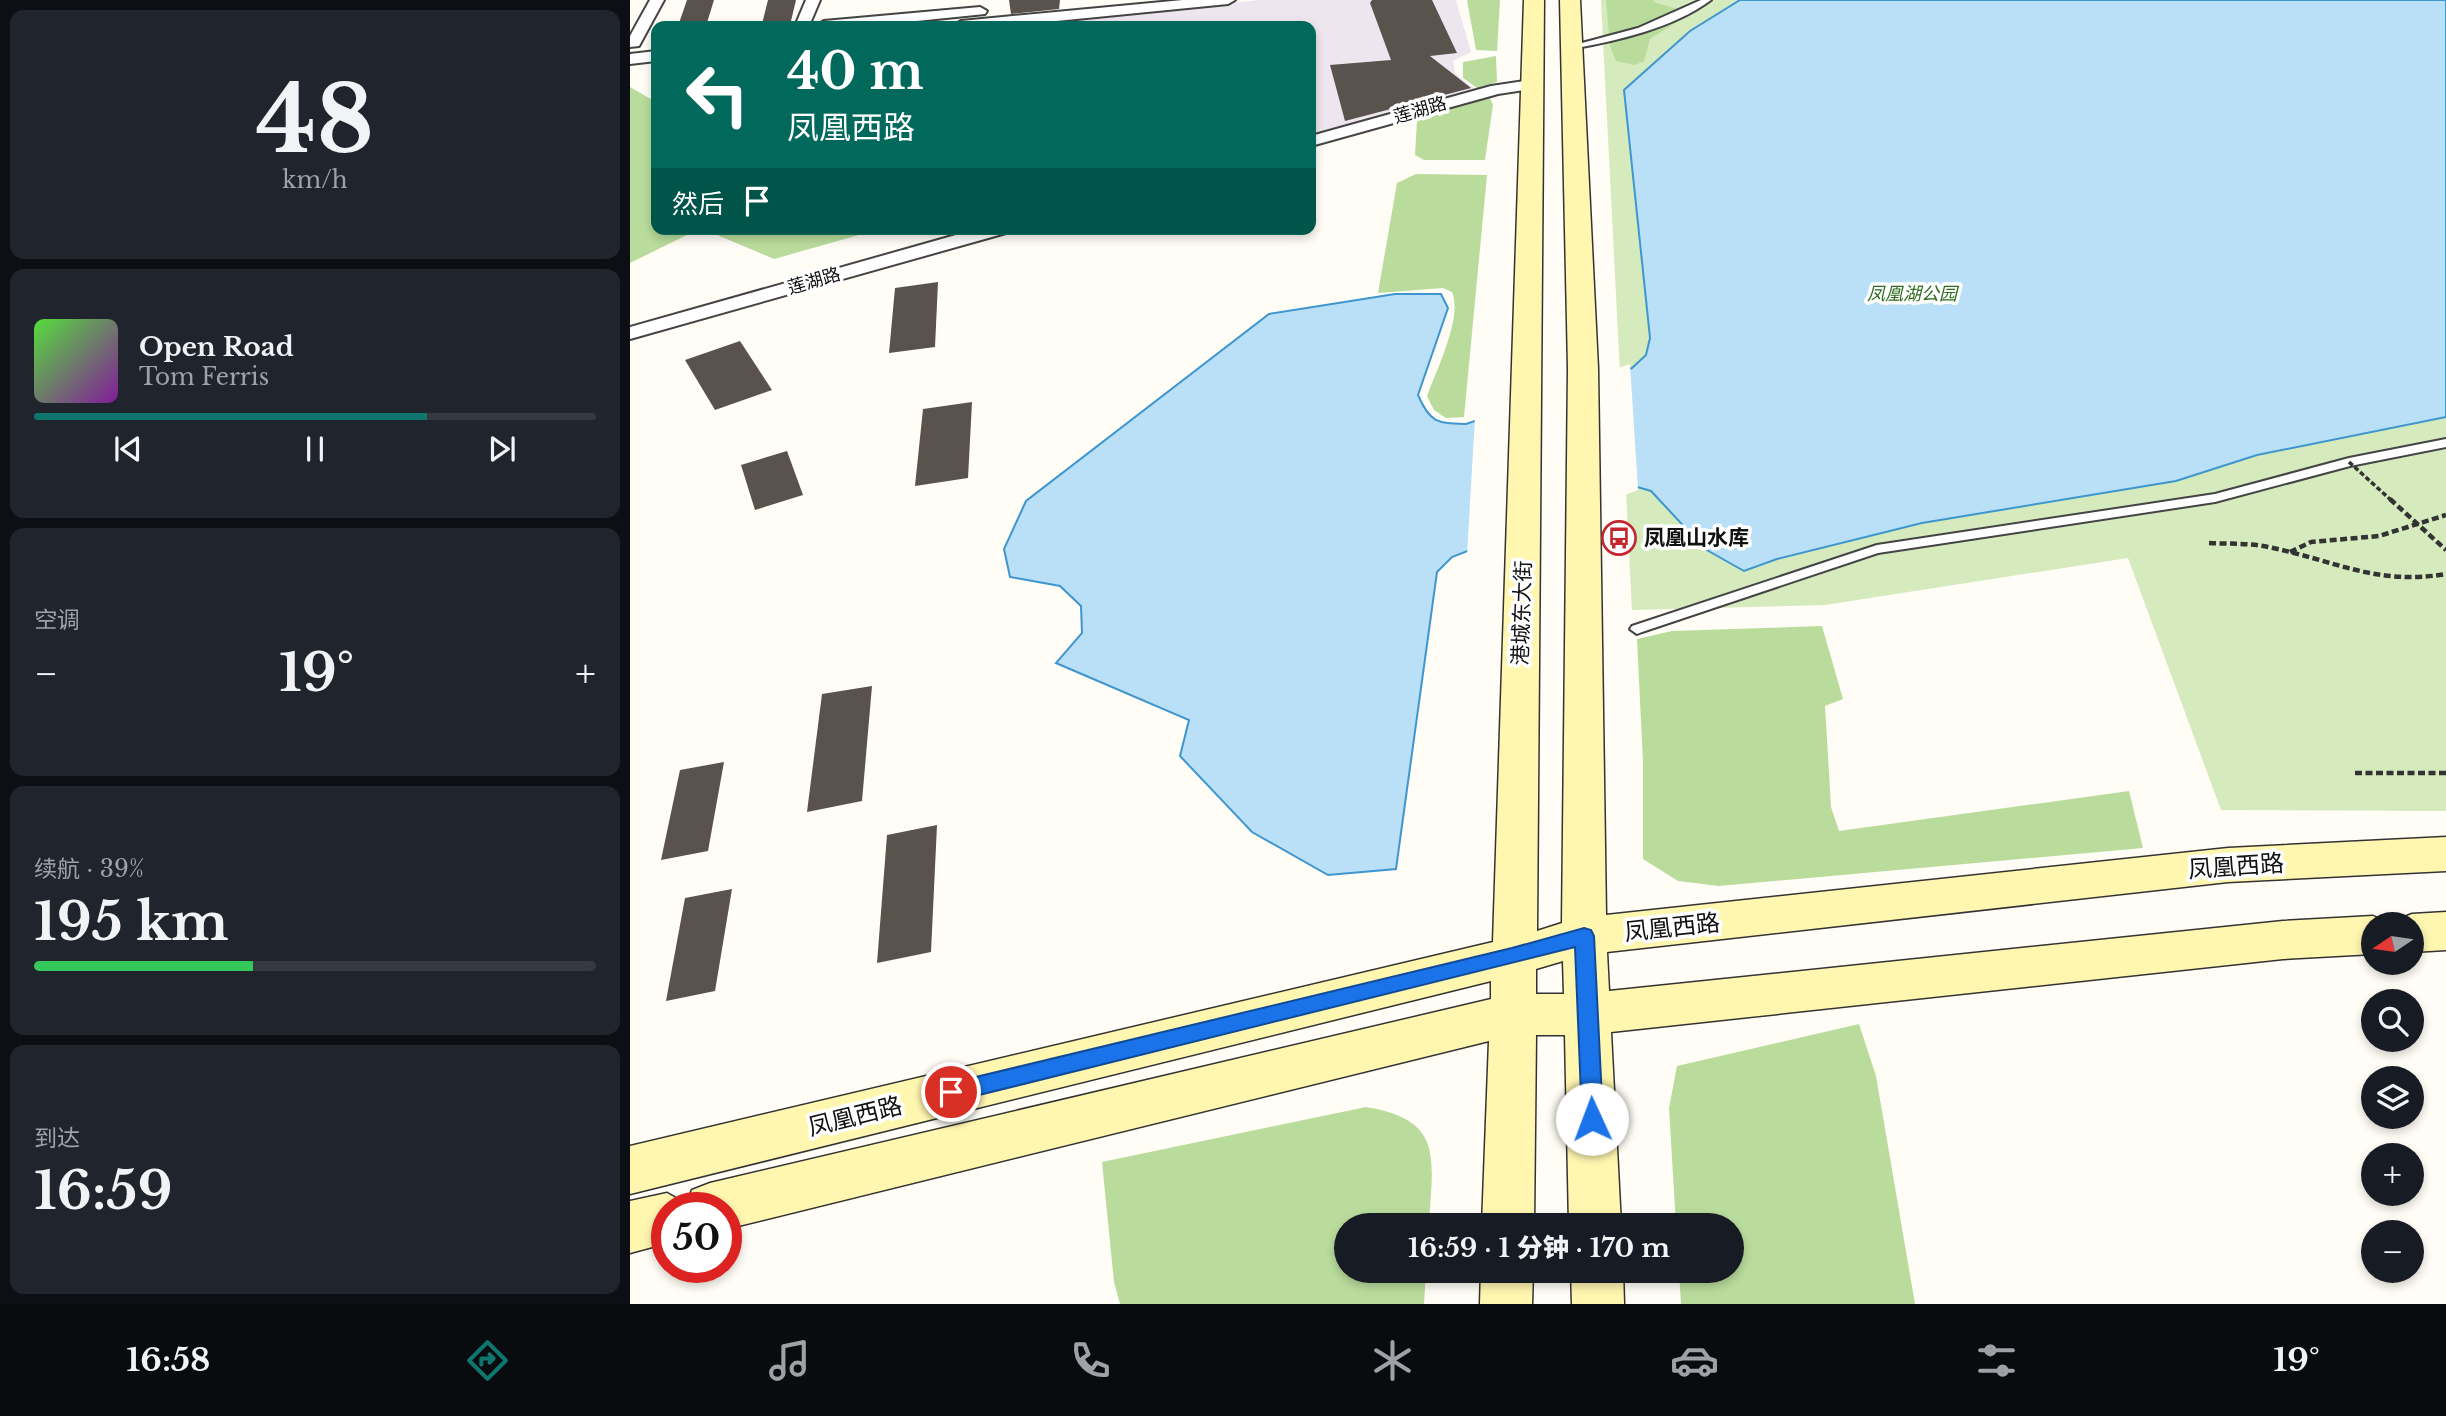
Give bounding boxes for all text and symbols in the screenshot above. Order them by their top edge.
text: 40 m [787,41,924,102]
icon: left [672,49,763,140]
text: 48 [256,64,374,177]
street label: 莲湖路 [1391,92,1449,128]
text: 凤凰西路 [787,108,915,148]
text: km/h [282,166,348,194]
icon: arrive [738,182,776,220]
text: 然后 [672,188,724,220]
street label: 莲湖路 [785,263,843,299]
park label: 凤凰湖公园 [1867,283,1960,305]
text: Open Road [139,331,294,363]
text: Tom Ferris [139,363,269,391]
icon: previous [109,430,147,468]
icon: pause [296,430,334,468]
icon: next [483,430,521,468]
bus stop icon: 凤凰山水库 [1600,519,1638,557]
place label: 凤凰山水库 [1644,525,1749,551]
street label: 港城东大街 [1507,560,1537,666]
text: 空调 [34,606,80,634]
text: 19° [279,641,354,705]
text: − [34,650,58,697]
text: + [575,650,596,697]
street label: 凤凰西路 [2187,848,2285,884]
text: 续航 · 39% [34,855,144,883]
text: 195 km [34,890,229,954]
street label: 凤凰西路 [1623,908,1721,946]
north arrow [2361,912,2424,975]
map controls [2361,912,2424,1283]
button: search [2361,989,2424,1052]
pin [921,1062,981,1122]
button: layers [2361,1066,2424,1129]
icon: arrive [932,1073,970,1111]
position arrow [1555,1082,1629,1156]
street label: 凤凰西路 [805,1090,905,1142]
text: 到达 [34,1124,80,1152]
button: + [2361,1143,2424,1206]
text: 16:59 [34,1159,172,1223]
speed limit sign: 50 [651,1192,742,1283]
button: − [2361,1220,2424,1283]
text: 16:59 · 1 分钟 · 170 m [1408,1232,1670,1264]
icon: directions [463,1336,512,1385]
icon: music [765,1336,814,1385]
icon: phone [1066,1336,1115,1385]
icon: climate [1368,1336,1417,1385]
icon: car [1670,1336,1719,1385]
icon: filters [1972,1336,2021,1385]
text: 16:58 [126,1340,210,1380]
text: 19° [2273,1340,2320,1380]

